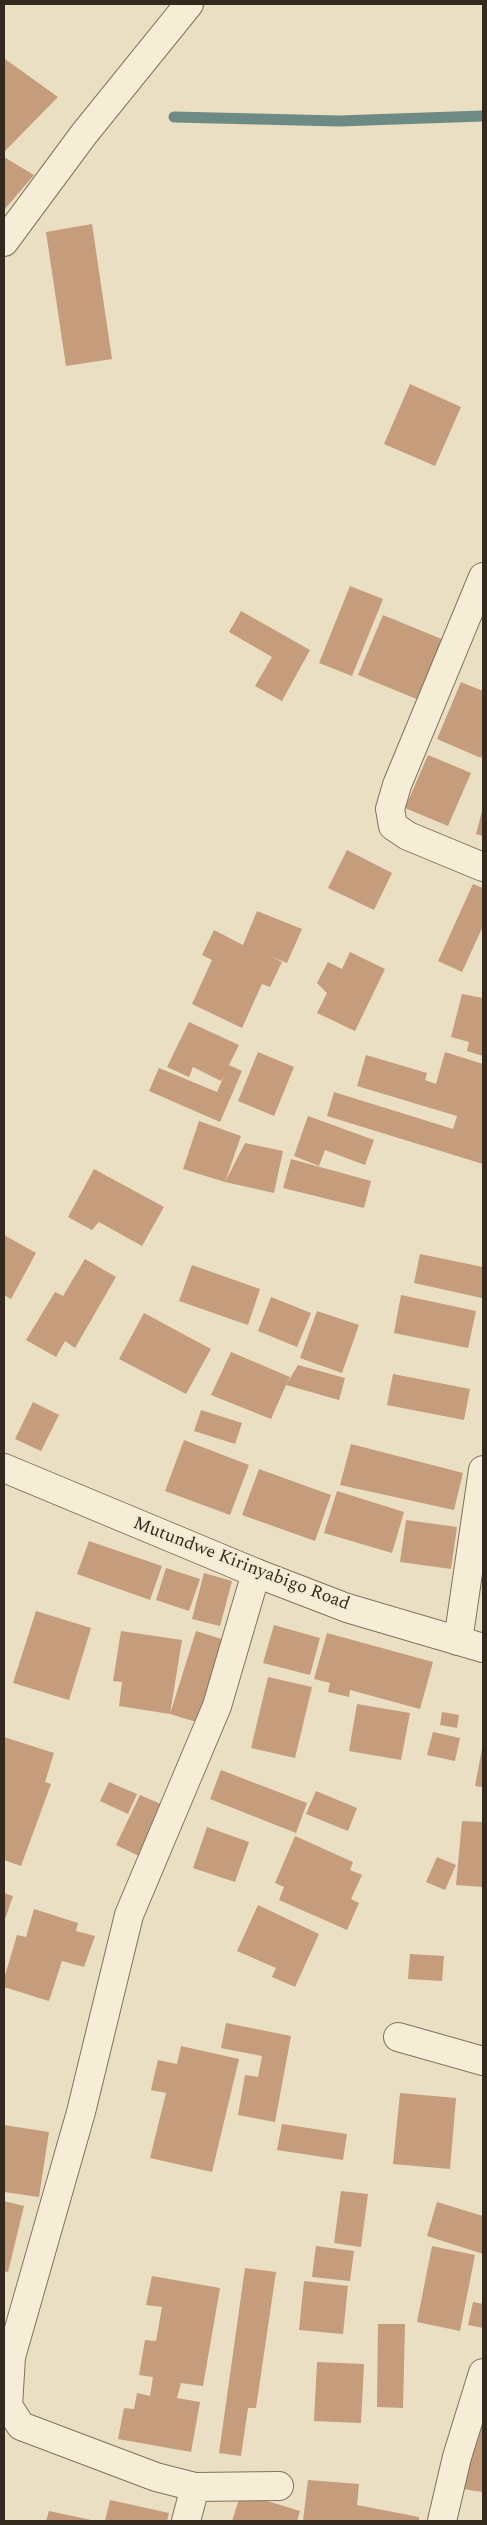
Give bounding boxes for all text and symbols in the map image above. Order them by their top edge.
street label: Mutundwe Kirinyabigo Road [130,1514,352,1616]

